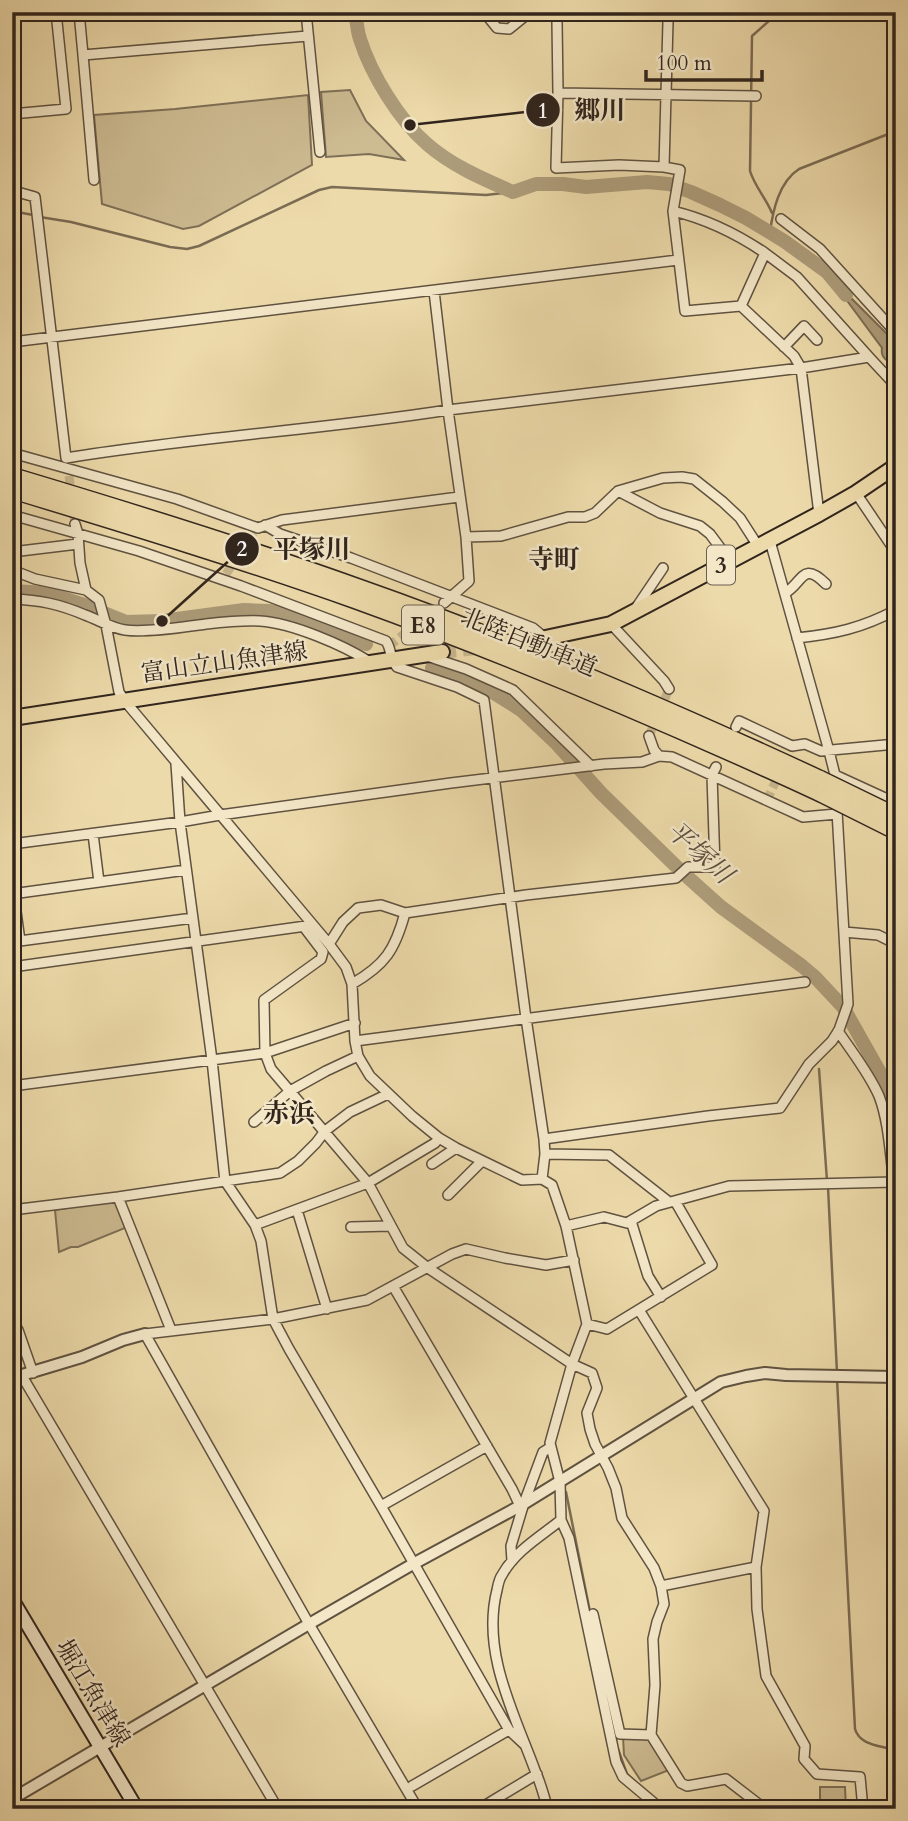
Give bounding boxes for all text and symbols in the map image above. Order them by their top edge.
scale bar [646,38,761,82]
text: 100 m [656,49,712,78]
callout: 郷川 [525,87,640,134]
text: 郷川 [574,93,626,128]
text: 1 [538,97,548,126]
callout: 平塚川 [224,525,365,572]
text: 平塚川 [273,532,351,567]
text: 2 [237,535,248,564]
district label: 寺町 [528,542,580,577]
road number: 3 [707,545,735,584]
street label: 北陸自動車道 [456,600,602,685]
road number: E8 [402,606,444,645]
street label: 富山立山魚津線 [139,634,310,691]
water label: 平塚川 [659,813,743,893]
district label: 赤浜 [263,1096,315,1131]
street label: 堀江魚津線 [48,1633,138,1753]

